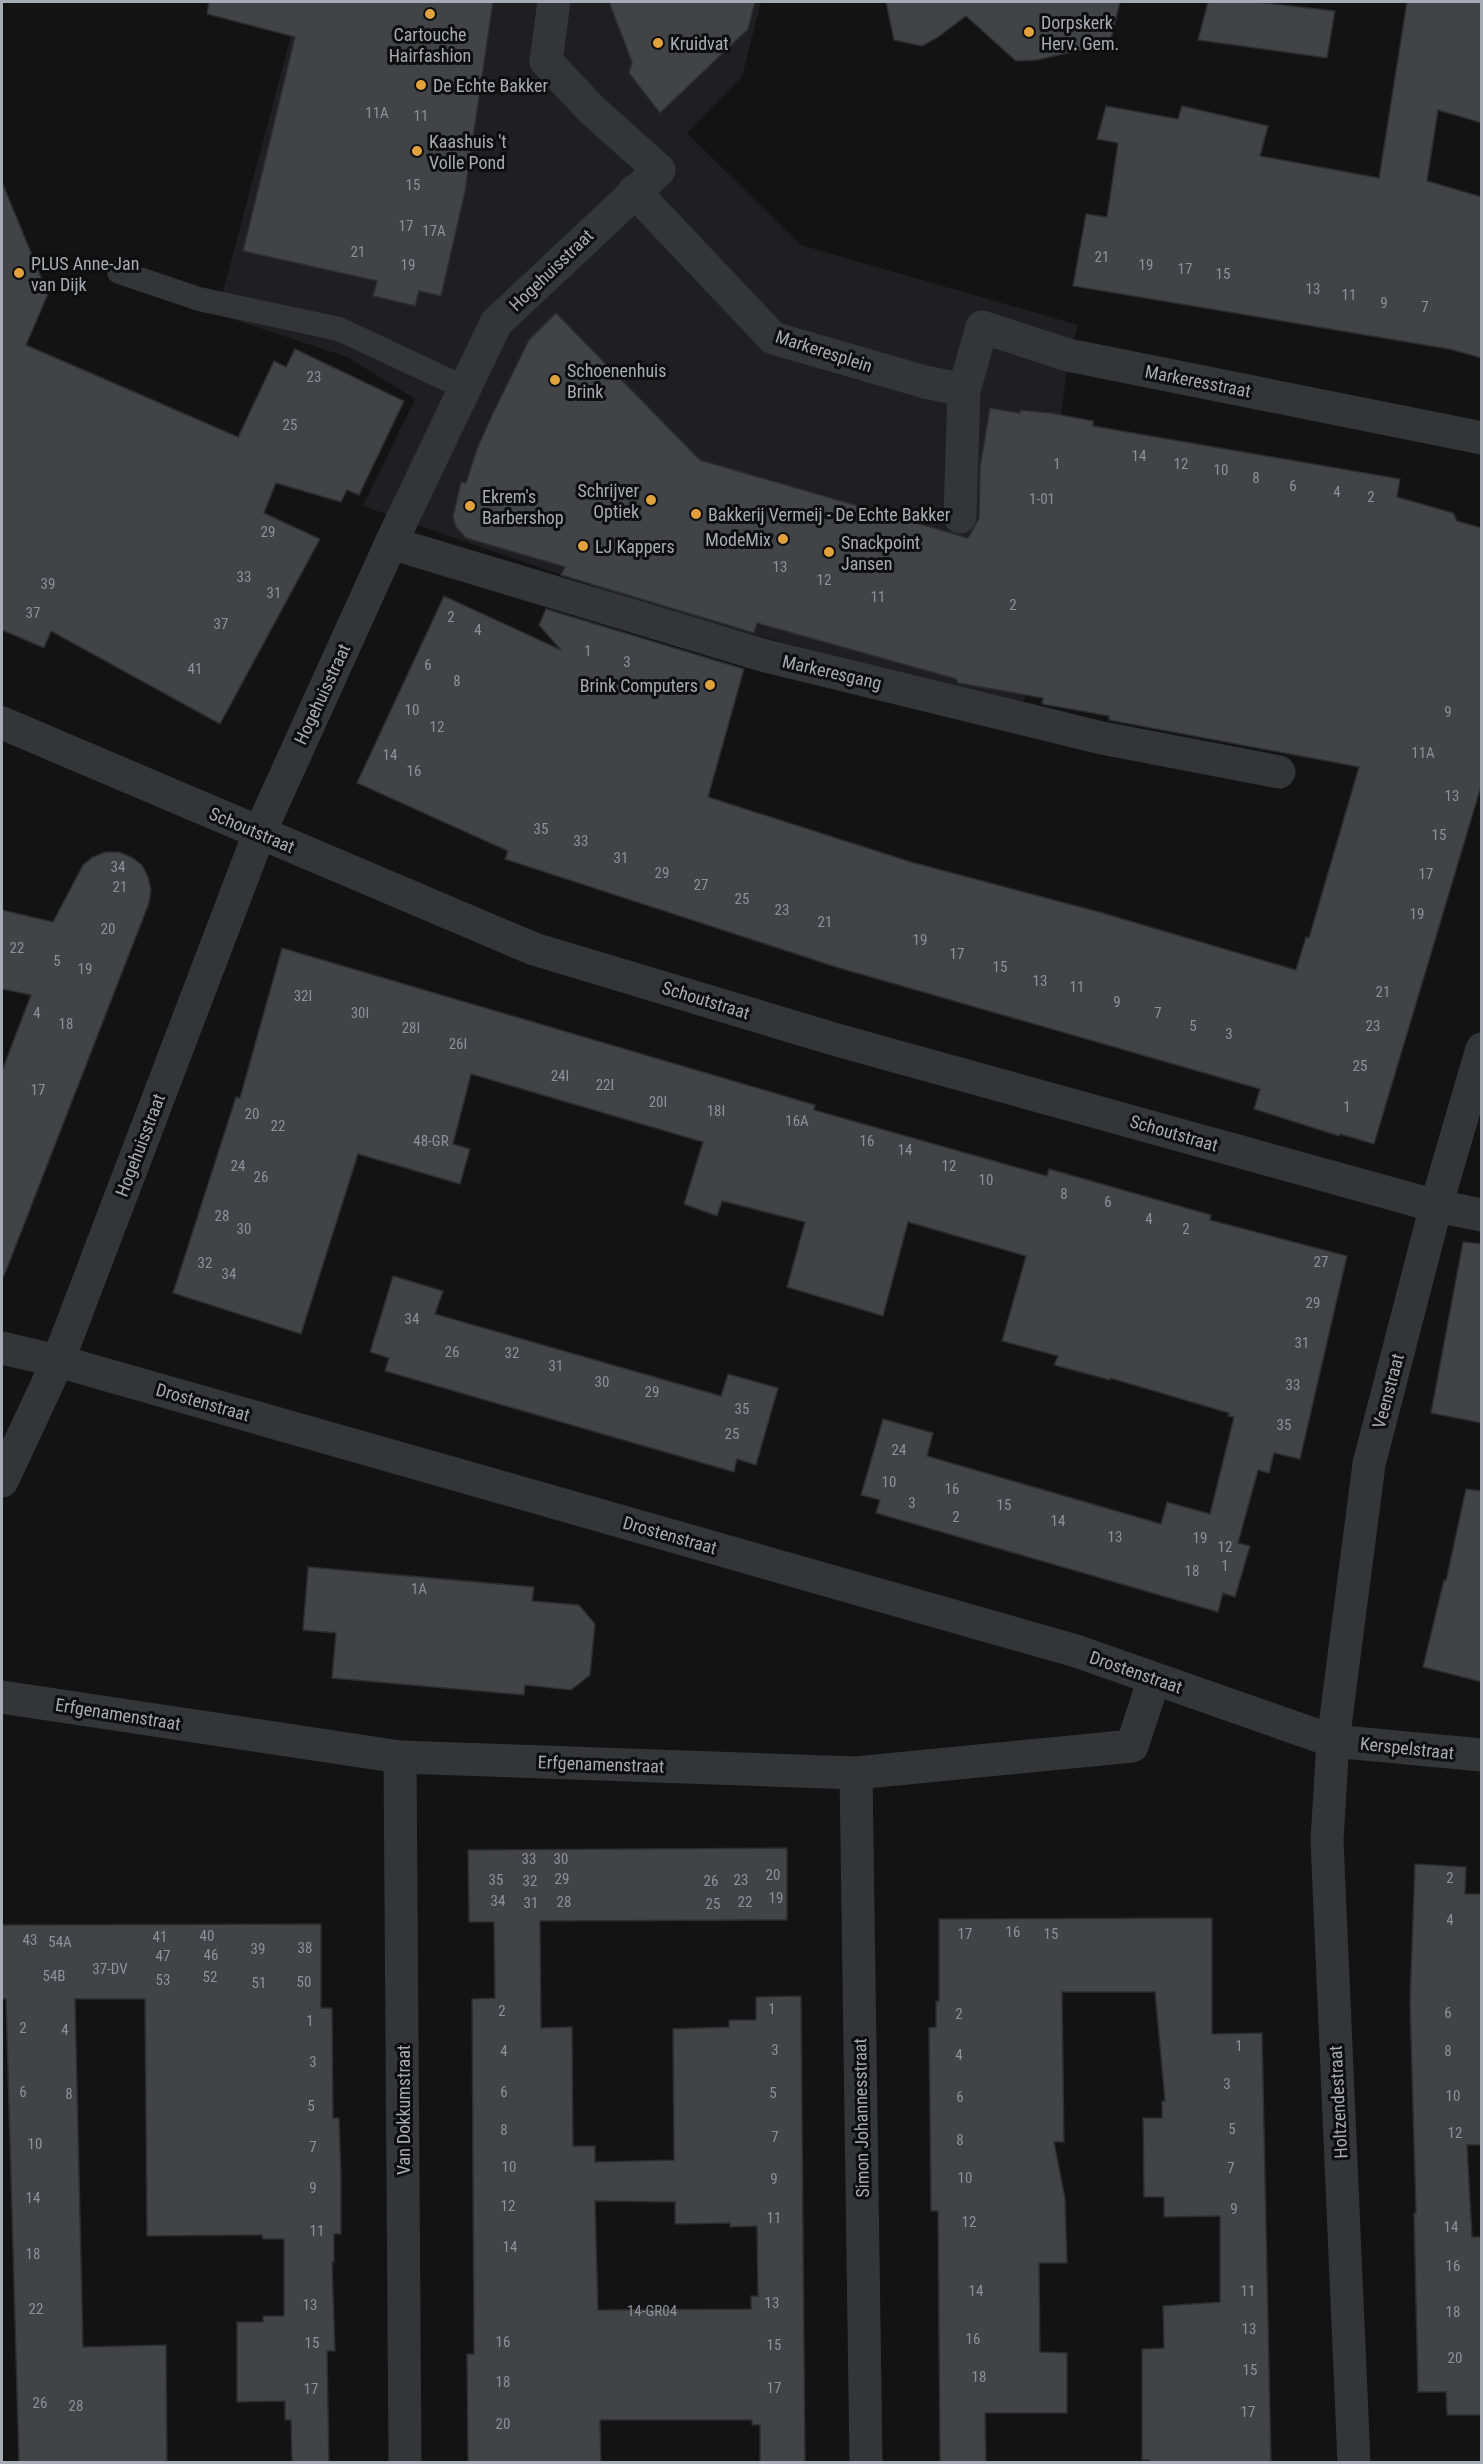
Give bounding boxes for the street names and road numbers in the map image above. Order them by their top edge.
street label: Hogehuisstraat [505,225,597,315]
street label: Markeresplein [773,326,875,376]
street label: Markeresstraat [1143,360,1253,402]
street label: Hogehuisstraat [290,640,354,748]
street label: Markeresgang [780,650,884,694]
street label: Schoutstraat [206,803,298,857]
street label: Schoutstraat [660,977,752,1023]
street label: Hogehuisstraat [111,1091,169,1199]
street label: Schoutstraat [1128,1110,1220,1156]
street label: Veenstraat [1368,1351,1408,1431]
street label: Drostenstraat [154,1379,252,1425]
street label: Drostenstraat [621,1512,719,1558]
street label: Drostenstraat [1087,1646,1185,1698]
street label: Erfgenamenstraat [54,1694,182,1734]
street label: Kerspelstraat [1359,1733,1455,1763]
street label: Erfgenamenstraat [537,1751,665,1777]
street label: Simon Johannesstraat [849,2038,873,2198]
street label: Van Dokkumstraat [393,2045,414,2175]
street label: Holtzendestraat [1325,2045,1351,2159]

